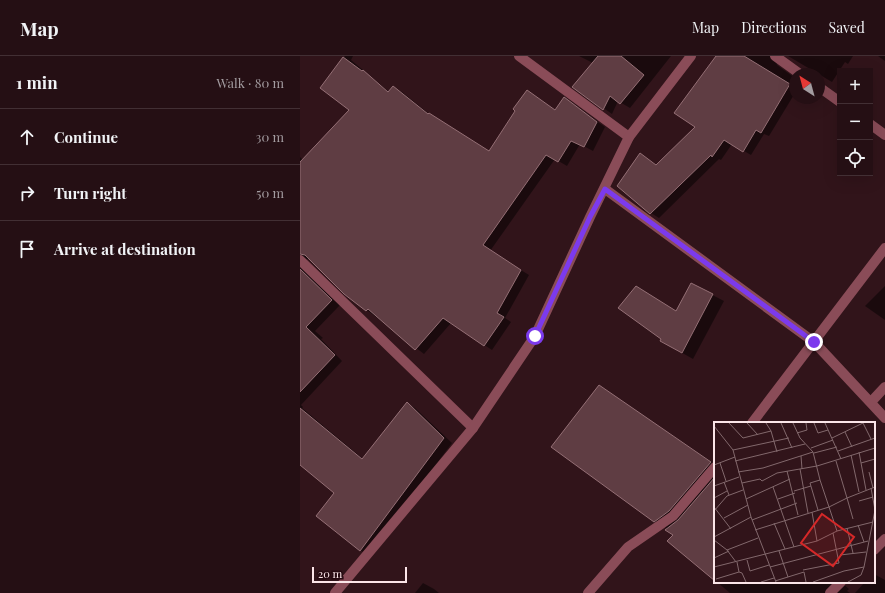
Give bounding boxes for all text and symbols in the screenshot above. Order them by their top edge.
text: Map [20,15,59,41]
text: Map [692,18,719,37]
text: Directions [741,18,807,37]
text: Saved [829,18,865,37]
north arrow [789,68,825,104]
map controls [837,68,873,176]
button: + [837,68,873,104]
text: 1 min [16,71,58,93]
text: Walk · 80 m [216,74,284,91]
button: − [837,104,873,140]
icon: ahead [16,126,38,148]
text: Continue [54,127,118,147]
text: 30 m [256,128,284,145]
button: locate [837,140,873,176]
icon: right [16,182,38,204]
text: Turn right [54,183,127,203]
text: 50 m [256,184,284,201]
icon: arrive [16,238,38,260]
text: Arrive at destination [54,239,196,259]
route start [526,327,544,345]
route end [805,333,823,351]
inset map [714,422,875,583]
scale bar [312,565,407,584]
text: 20 m [318,566,342,581]

